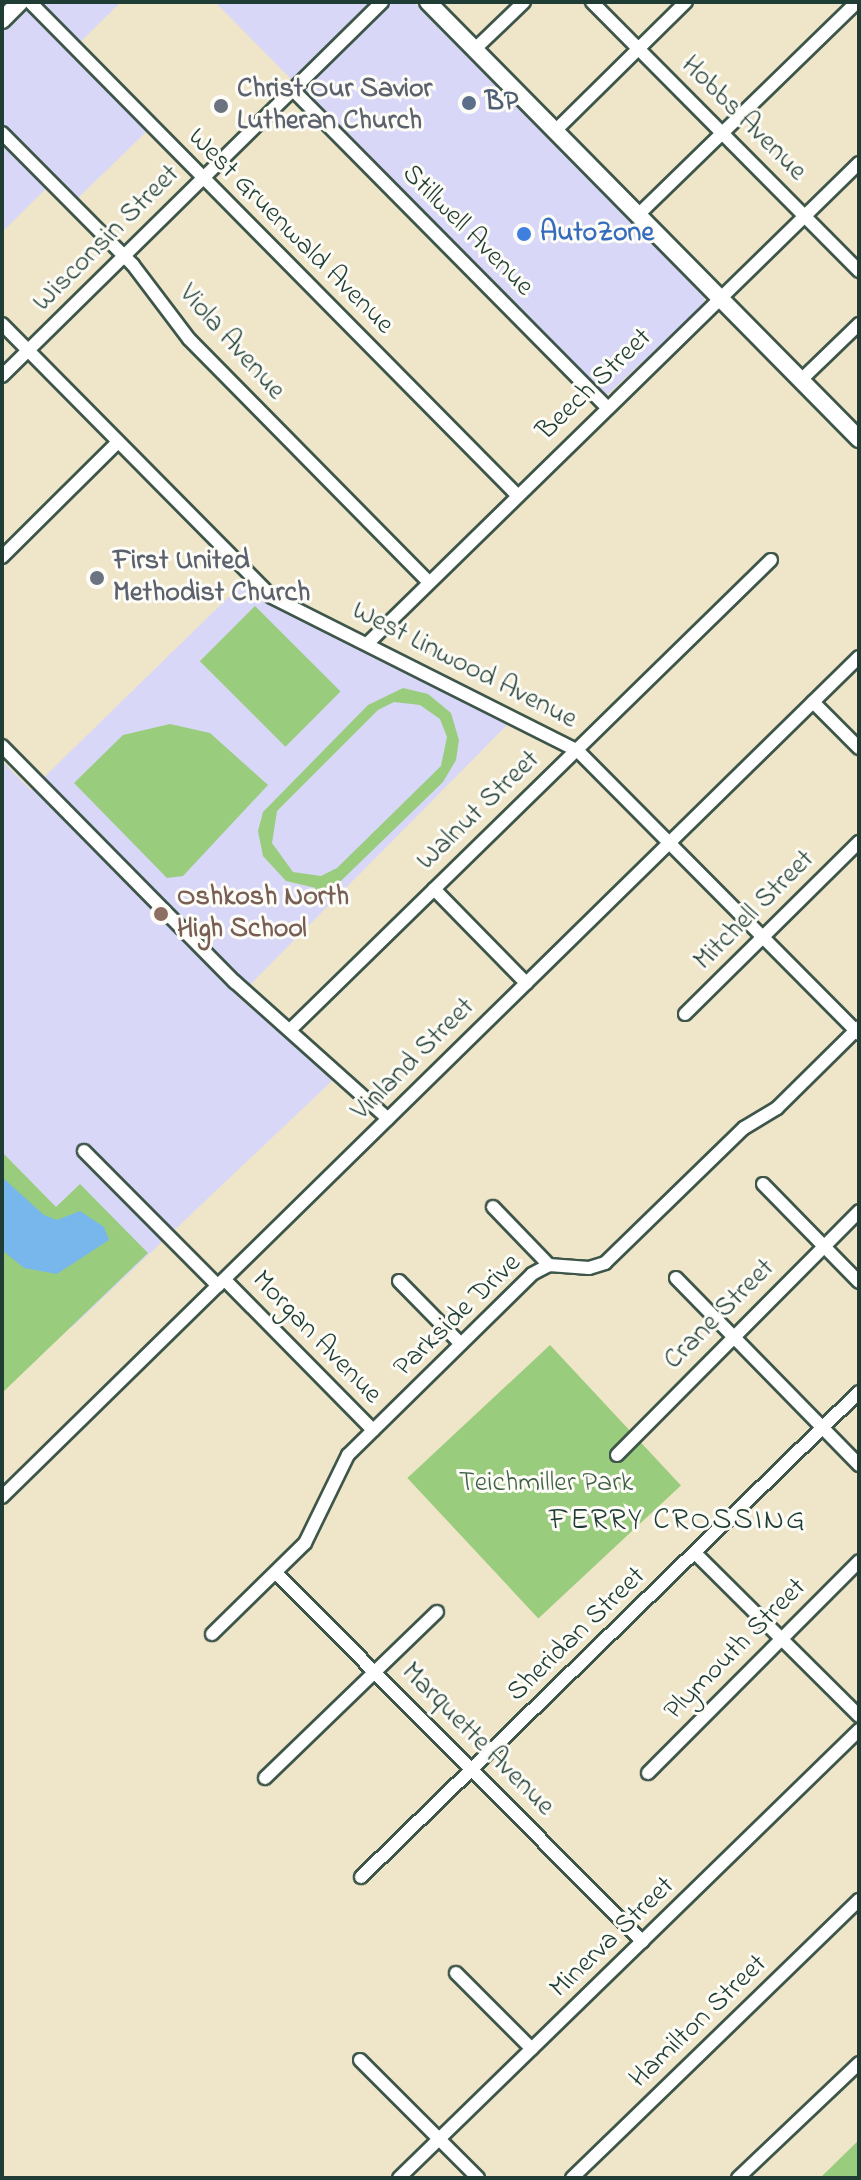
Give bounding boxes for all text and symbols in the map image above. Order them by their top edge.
street label: Hobbs Avenue [673,49,813,189]
place label: Christ Our Savior Lutheran Church [237,73,432,139]
place label: BP [485,86,518,120]
marker: BP [460,94,478,112]
marker: Christ Our Savior Lutheran Church [212,97,230,115]
street label: West Gruenwald Avenue [180,122,400,342]
street label: Stillwell Avenue [394,158,540,304]
street label: Wisconsin Street [27,159,187,319]
place label: AutoZone [540,217,654,251]
marker: AutoZone [515,225,533,243]
street label: Viola Avenue [170,278,292,408]
street label: Beech Street [530,322,660,448]
place label: First United Methodist Church [113,545,310,611]
marker: First United Methodist Church [88,569,106,587]
street label: West Linwood Avenue [346,595,582,737]
street label: Walnut Street [410,744,548,878]
street label: Mitchell Street [688,844,822,978]
place label: Oshkosh North High School [177,881,349,947]
marker: Oshkosh North High School [152,905,170,923]
street label: Vinland Street [345,991,483,1129]
street label: Parkside Drive [387,1247,529,1385]
street label: Crane Street [658,1253,782,1377]
street label: Morgan Avenue [244,1264,388,1412]
park label: Teichmiller Park [459,1467,633,1501]
district label: FERRY CROSSING [549,1503,807,1539]
street label: Sheridan Street [501,1560,653,1710]
street label: Plymouth Street [658,1572,814,1728]
street label: Marquette Avenue [393,1656,561,1824]
street label: Minerva Street [544,1870,682,2006]
street label: Hamilton Street [623,1948,775,2096]

